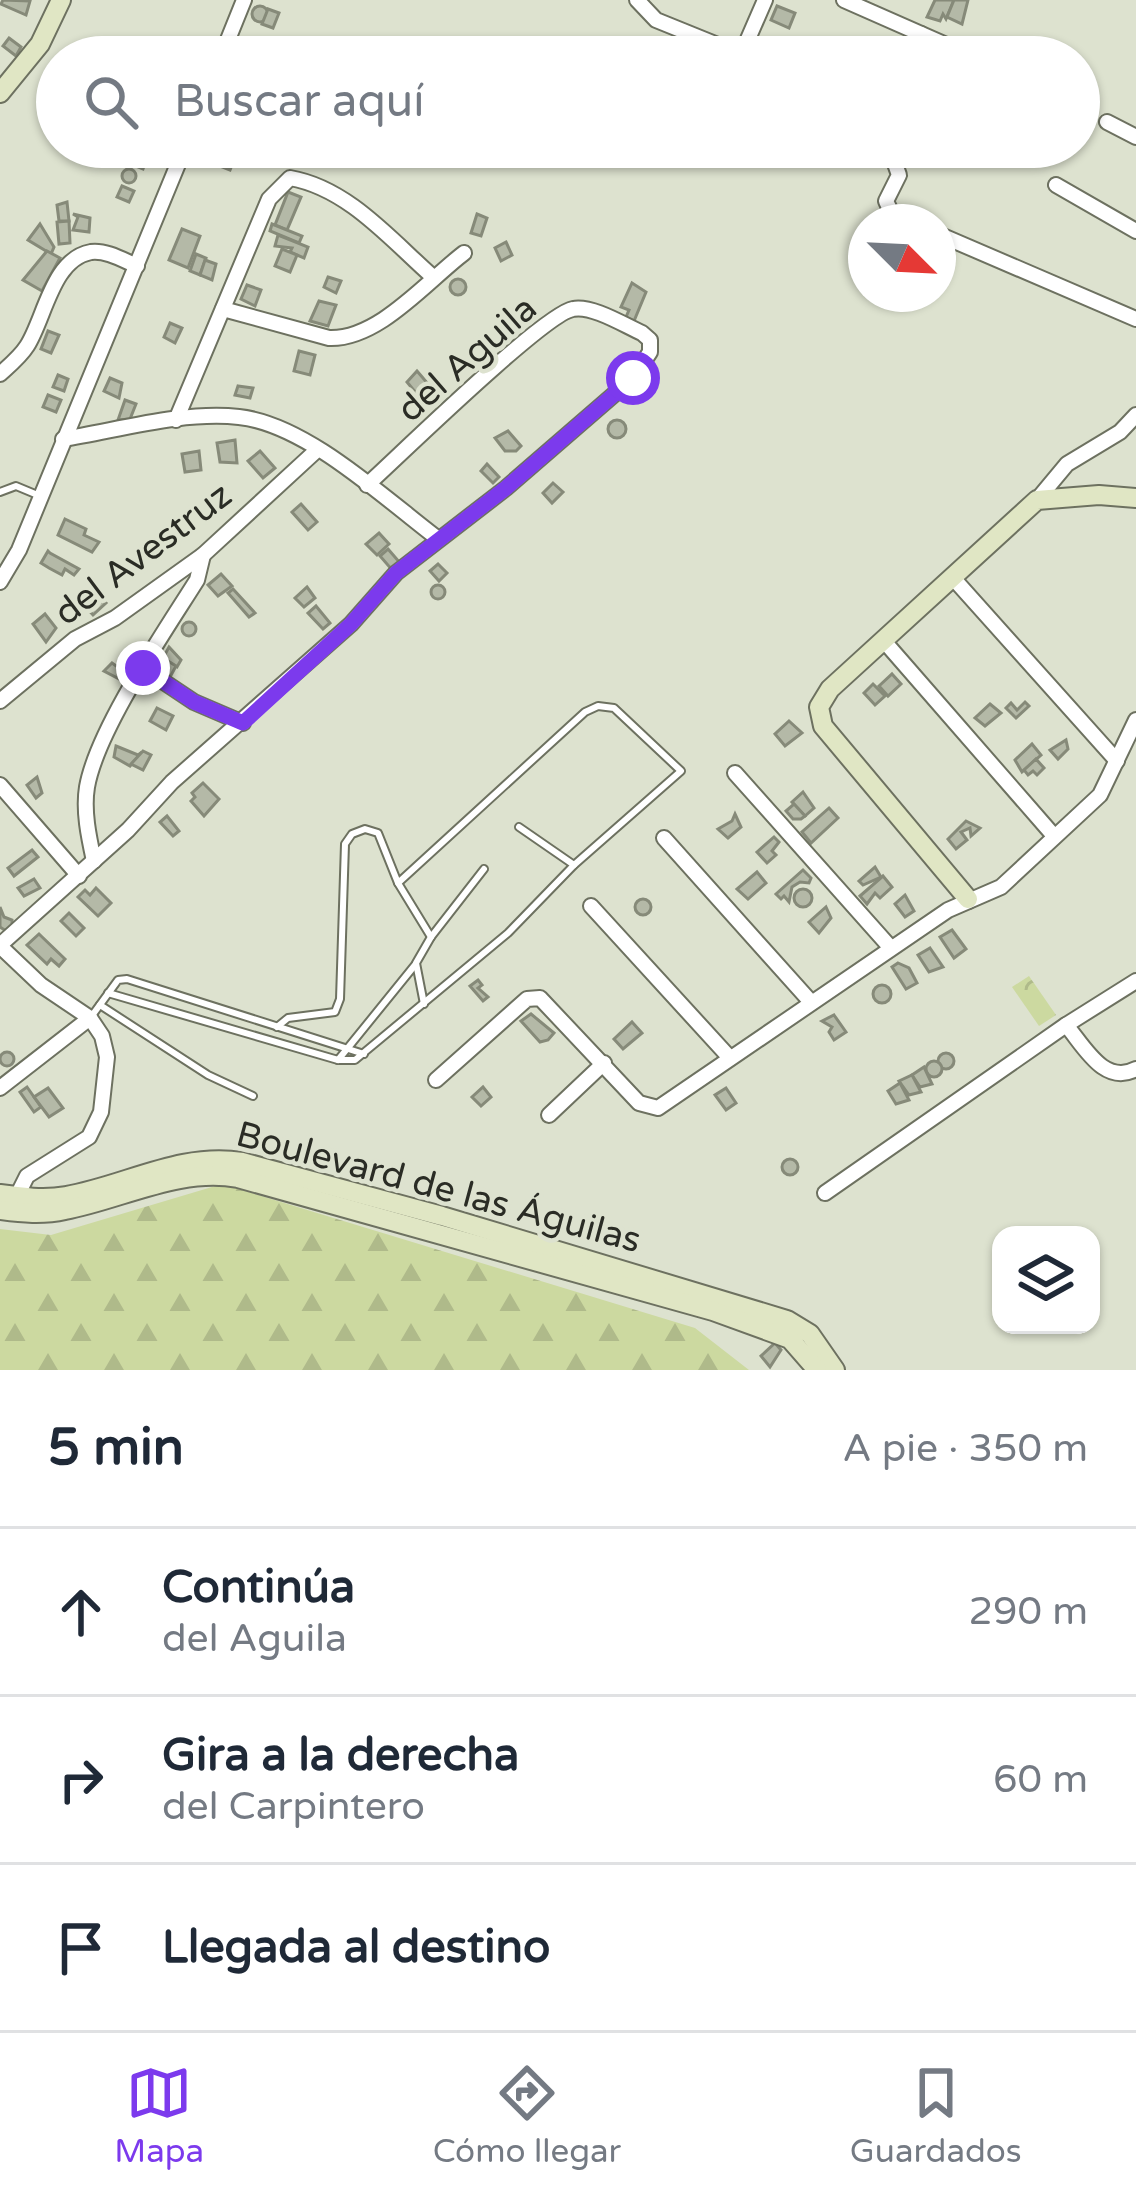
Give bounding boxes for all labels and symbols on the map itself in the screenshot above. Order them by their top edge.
north arrow [848,204,956,312]
street label: del Aguila [388,287,545,431]
route start [606,351,660,405]
street label: del Avestruz [46,474,240,635]
route end [116,641,170,695]
street label: Boulevard de las Águilas [232,1113,646,1262]

